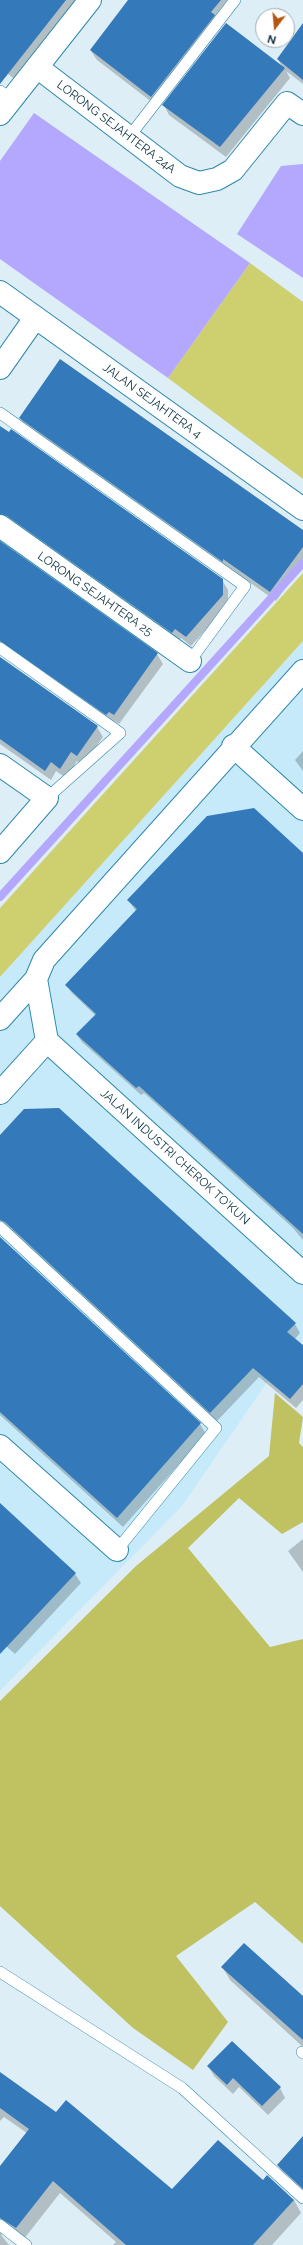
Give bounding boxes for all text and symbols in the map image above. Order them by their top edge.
north arrow [255,8,295,48]
text: N [266,32,278,46]
street label: LORONG SEJAHTERA 24A [54,78,178,176]
street label: JALAN SEJAHTERA 4 [100,360,204,442]
street label: LORONG SEJAHTERA 25 [35,549,155,639]
street label: JALAN INDUSTRI CHEROK TO'KUN [97,1086,253,1228]

